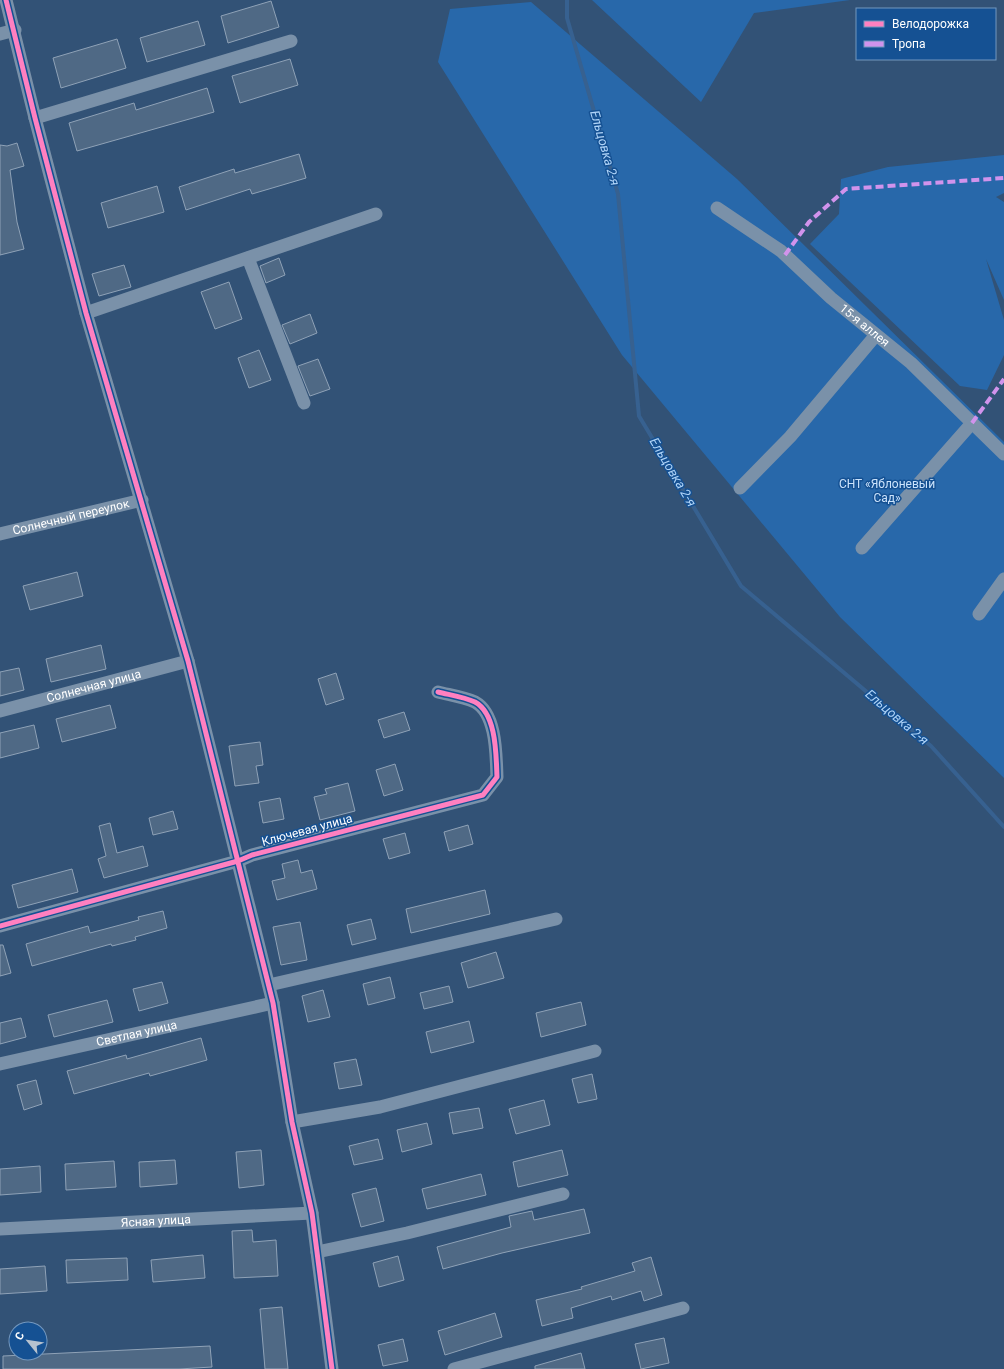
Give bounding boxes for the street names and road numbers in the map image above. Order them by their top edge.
street label: 15-я аллея [837,301,892,350]
street label: Солнечный переулок [11,496,131,538]
street label: Солнечная улица [45,667,143,705]
street label: Ключевая улица [260,811,354,849]
street label: Светлая улица [95,1018,178,1049]
street label: Ясная улица [121,1212,191,1230]

